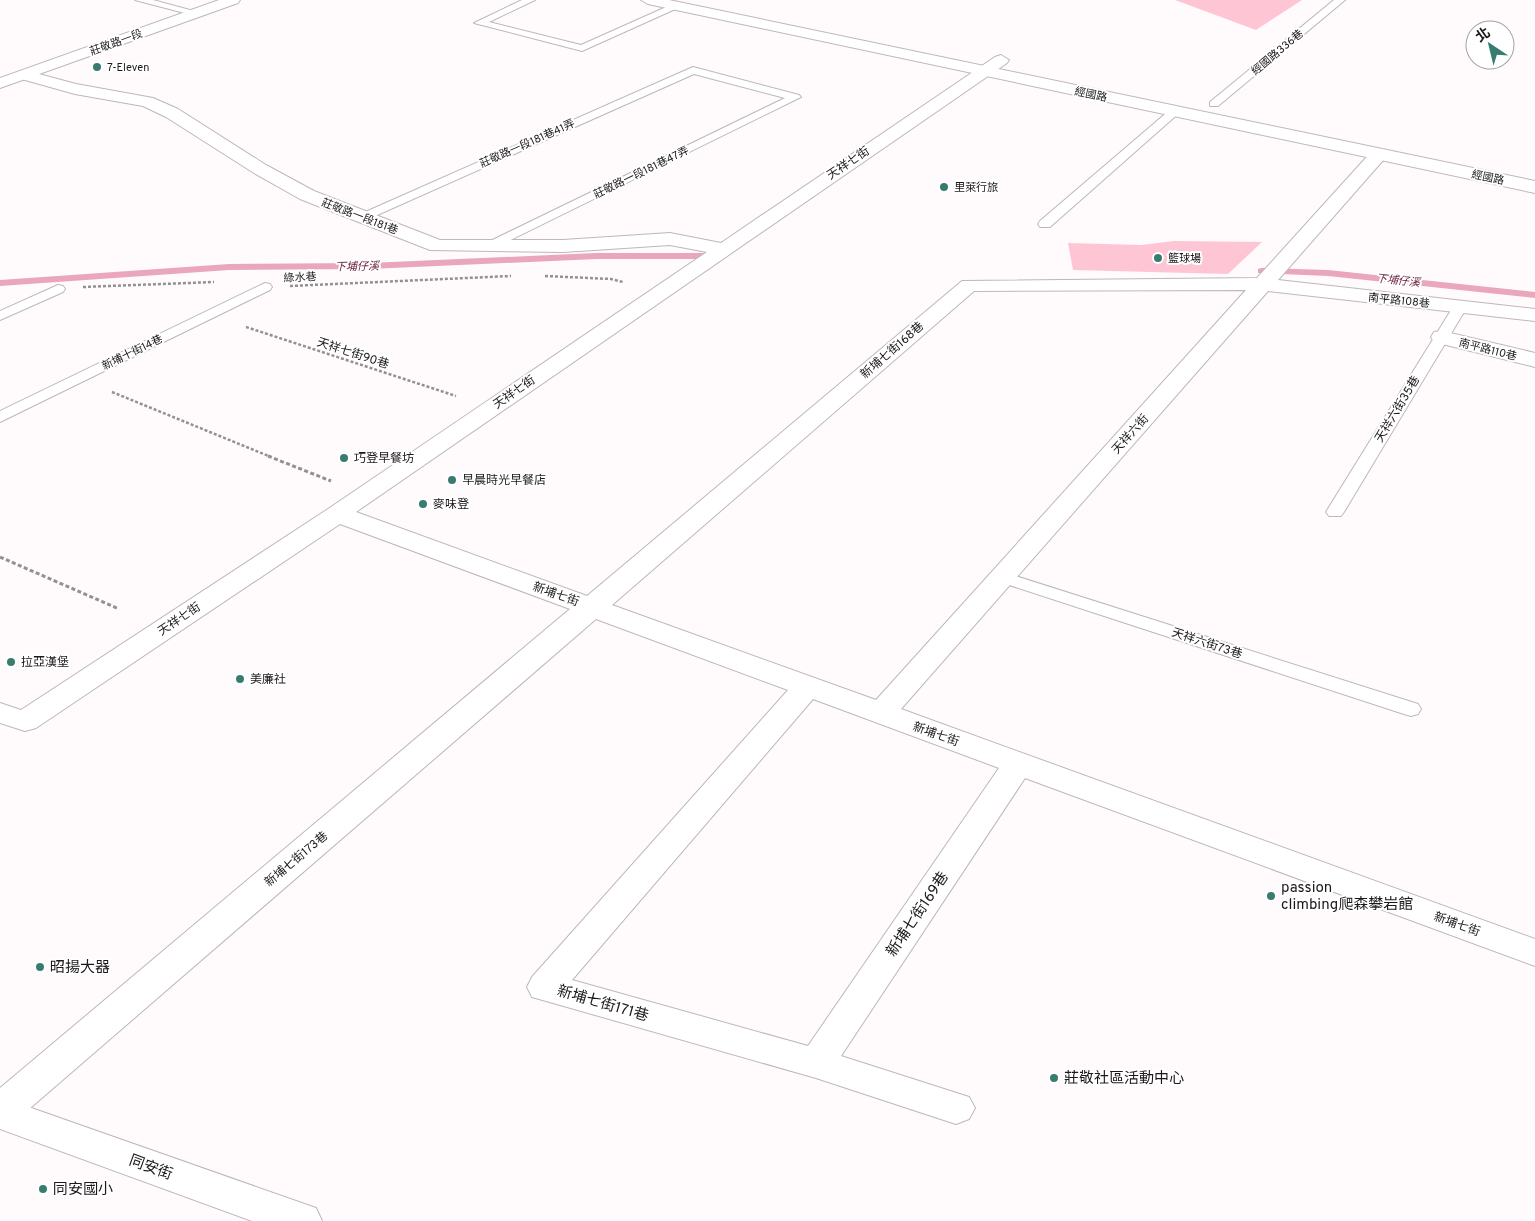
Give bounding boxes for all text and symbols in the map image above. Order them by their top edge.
north arrow [1465,20,1515,70]
text: 北 [1473,25,1494,47]
street label: 莊敬路一段 [88,27,145,59]
street label: 經國路336巷 [1249,27,1307,79]
marker: 7-Eleven [91,61,103,73]
place label: 7-Eleven [107,61,149,75]
street label: 經國路 [1073,85,1108,105]
street label: 莊敬路一段181巷41弄 [478,117,577,171]
street label: 莊敬路一段181巷47弄 [591,144,691,202]
street label: 天祥七街 [824,144,873,184]
street label: 經國路 [1470,168,1505,188]
marker: 里萊行旅 [938,181,950,193]
place label: 里萊行旅 [954,181,998,195]
street label: 莊敬路一段181巷 [319,196,400,238]
marker: 籃球場 [1152,252,1164,264]
place label: 籃球場 [1168,252,1201,266]
water label: 下埔仔溪 [335,260,381,274]
street label: 綠水巷 [283,270,317,286]
water label: 下埔仔溪 [1375,272,1422,290]
street label: 南平路108巷 [1367,291,1430,311]
street label: 新埔七街168巷 [858,319,928,383]
street label: 新埔十街14巷 [100,332,165,374]
street label: 天祥七街90巷 [315,335,391,373]
street label: 南平路110巷 [1457,336,1518,364]
street label: 天祥七街 [490,372,539,413]
street label: 天祥六街35巷 [1372,373,1424,446]
street label: 天祥六街 [1109,411,1153,458]
place label: 巧登早餐坊 [354,451,414,467]
marker: 巧登早餐坊 [338,452,350,464]
place label: 早晨時光早餐店 [462,473,546,489]
marker: 早晨時光早餐店 [446,474,458,486]
place label: 麥味登 [433,497,469,513]
marker: 麥味登 [417,498,429,510]
street label: 新埔七街 [530,579,581,611]
street label: 天祥七街 [155,600,204,640]
street label: 天祥六街73巷 [1169,625,1244,663]
place label: 拉亞漢堡 [21,655,69,671]
marker: 拉亞漢堡 [5,656,17,668]
place label: 美廉社 [250,672,286,688]
marker: 美廉社 [234,673,246,685]
street label: 新埔七街 [910,719,961,751]
street label: 新埔七街173巷 [262,829,332,891]
street label: 新埔七街169巷 [882,868,954,961]
place label: passion climbing爬森攀岩館 [1281,879,1413,915]
marker: passion climbing爬森攀岩館 [1265,890,1277,902]
street label: 新埔七街 [1431,909,1482,941]
place label: 昭揚大器 [50,959,110,978]
marker: 昭揚大器 [34,961,46,973]
street label: 新埔七街171巷 [555,981,651,1027]
place label: 莊敬社區活動中心 [1064,1069,1184,1089]
marker: 莊敬社區活動中心 [1048,1072,1060,1084]
street label: 同安街 [126,1152,175,1185]
place label: 同安國小 [53,1181,113,1200]
marker: 同安國小 [37,1183,49,1195]

